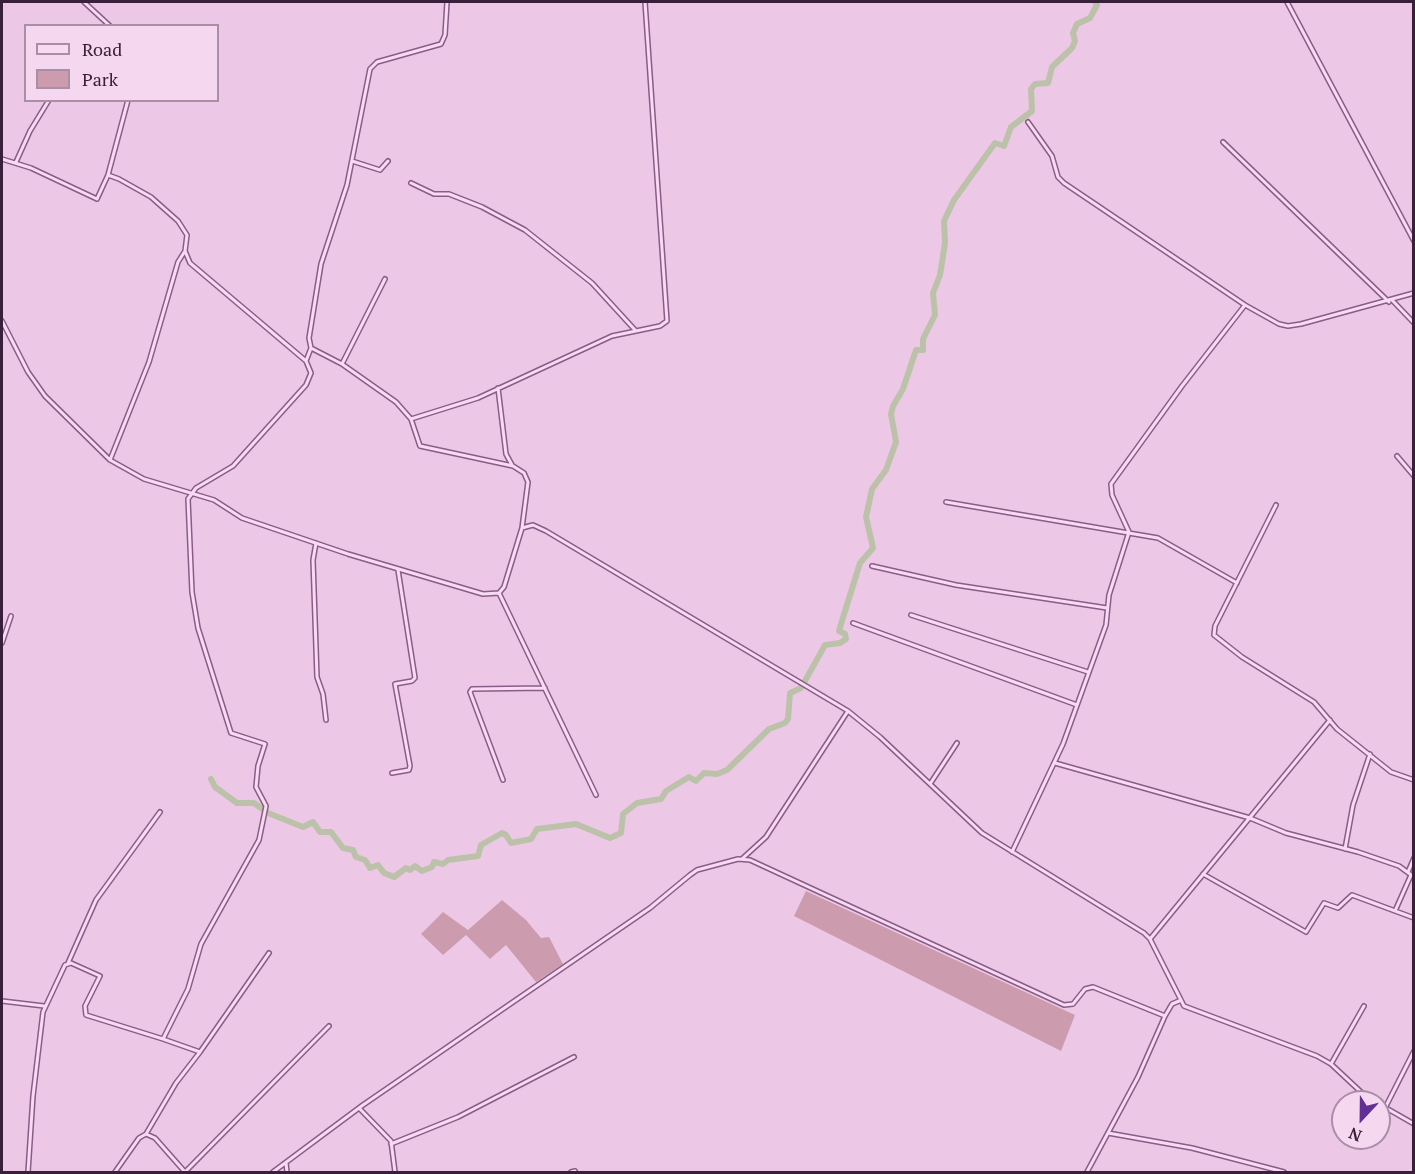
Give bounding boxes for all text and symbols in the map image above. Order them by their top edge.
legend [24,24,219,102]
text: Road [82,37,122,61]
text: Park [82,67,118,91]
north arrow [1331,1090,1391,1150]
text: N [1345,1122,1365,1147]

